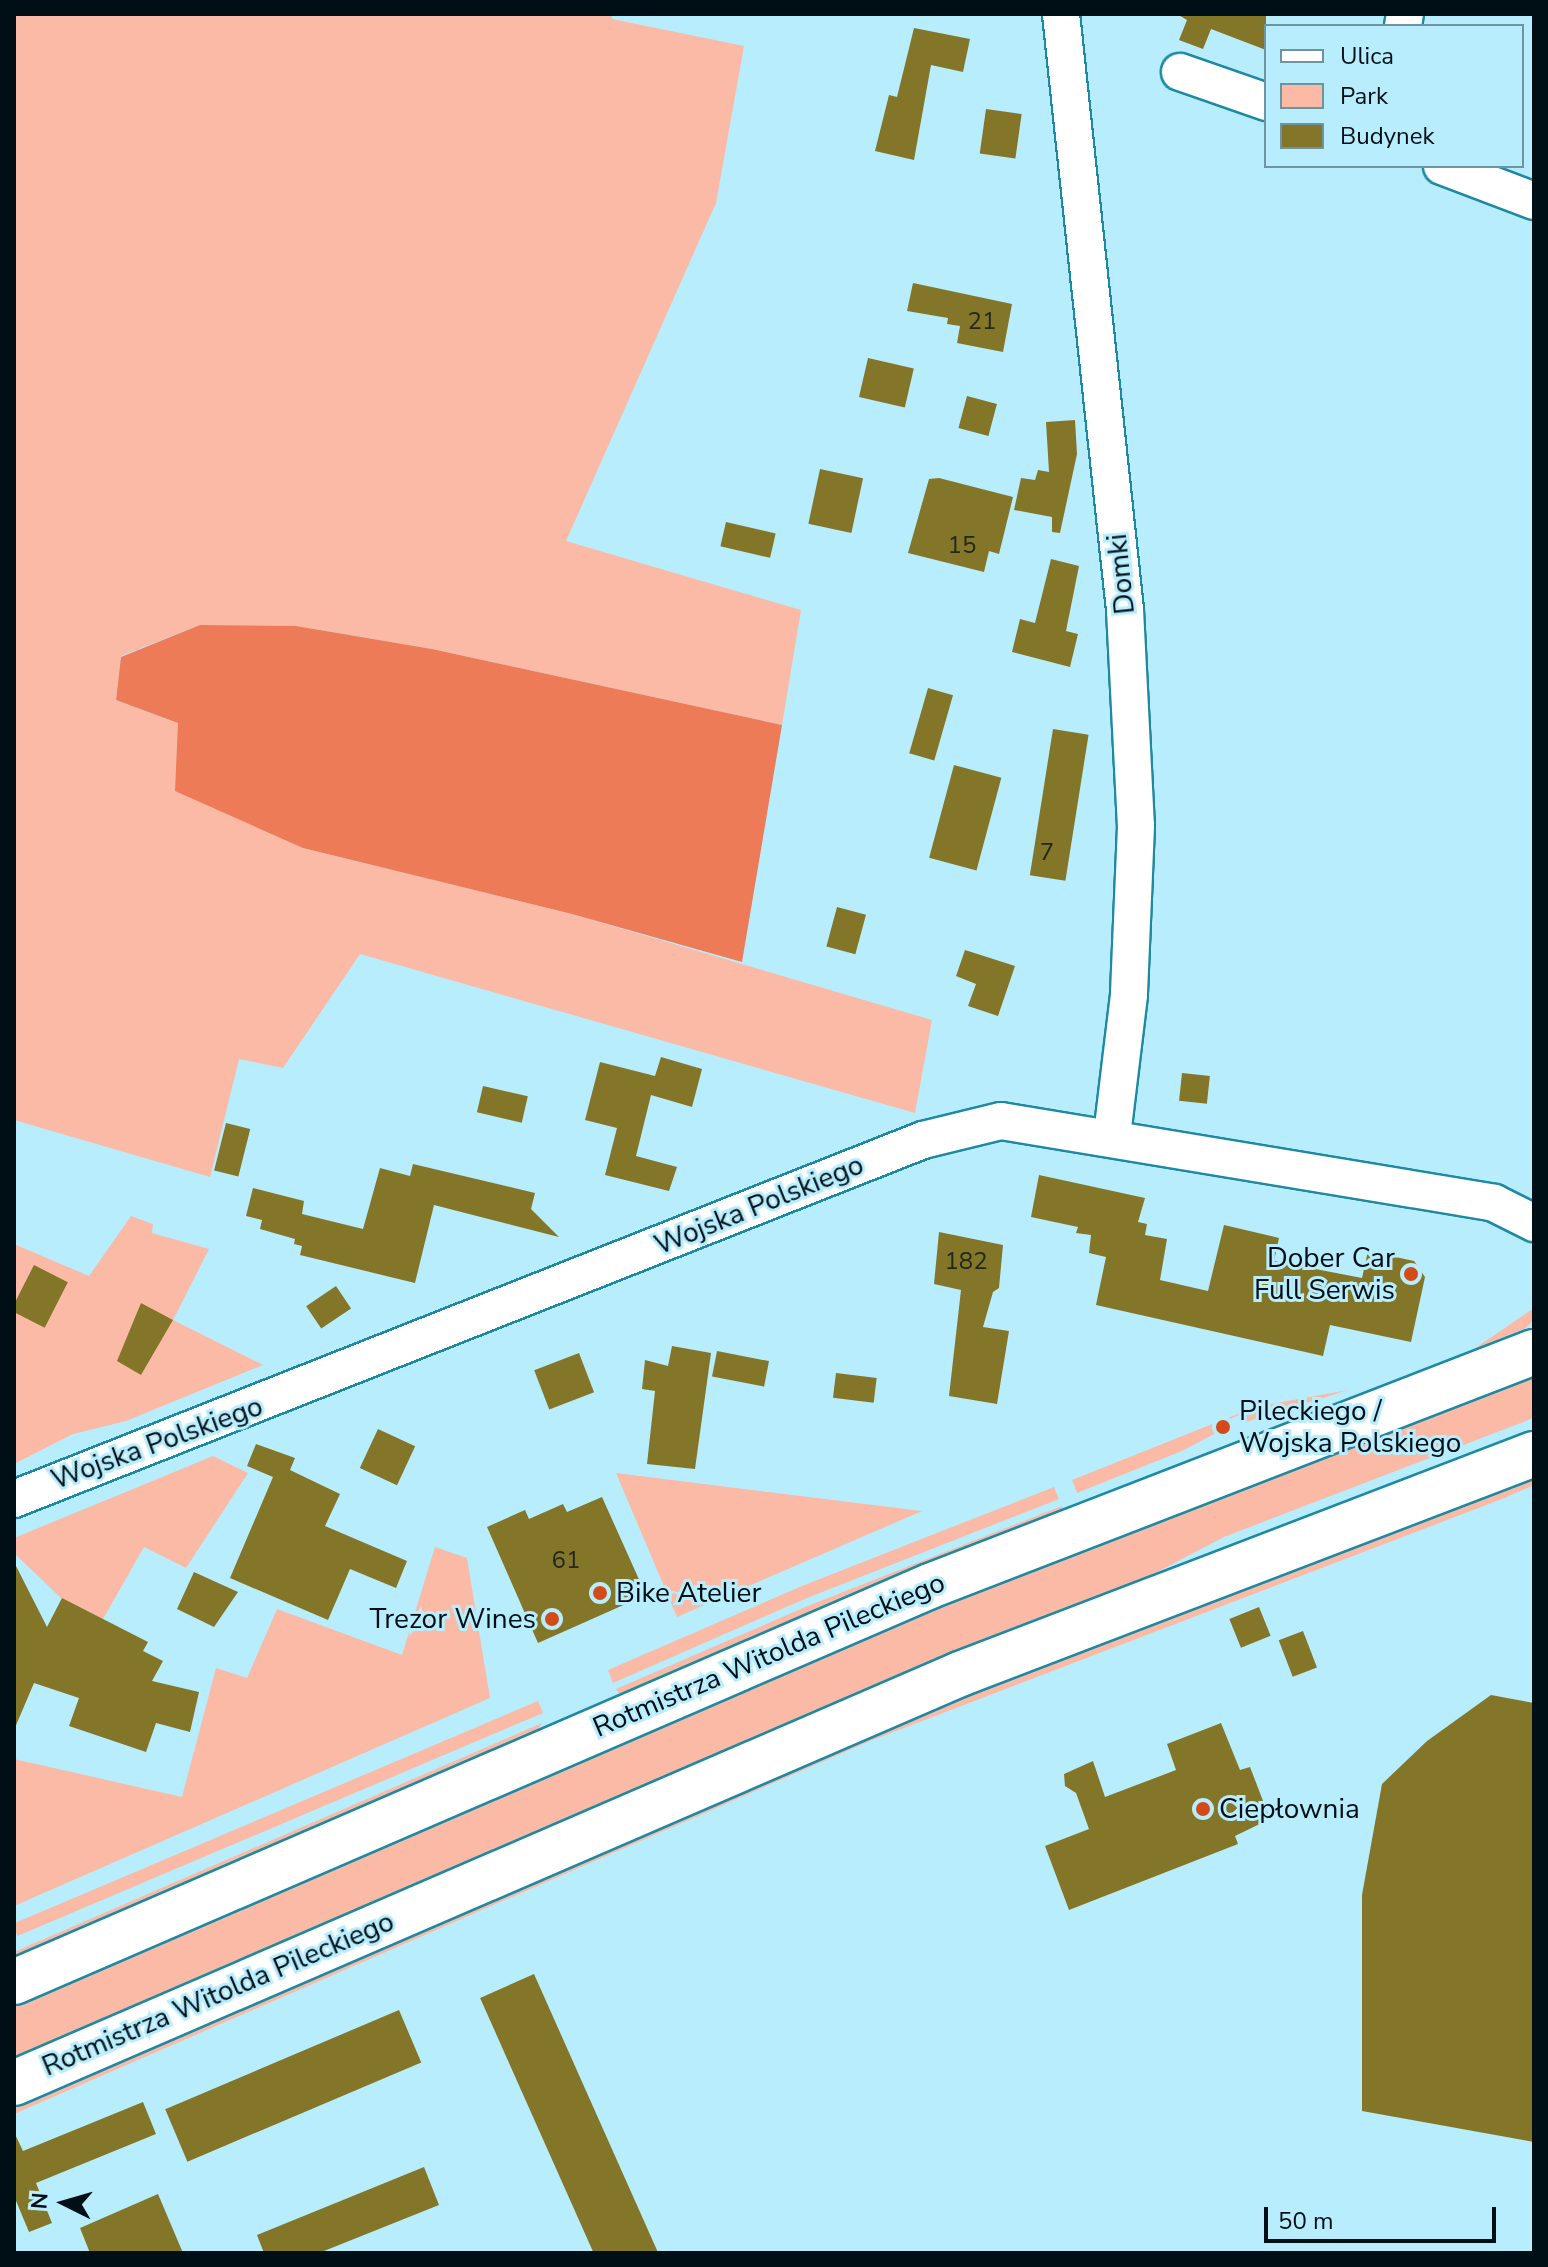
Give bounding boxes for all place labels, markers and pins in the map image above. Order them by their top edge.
place label: Dober Car Full Serwis [1254,1241,1395,1307]
marker: Dober Car Full Serwis [1402,1265,1420,1283]
place label: Pileckiego / Wojska Polskiego [1239,1394,1461,1460]
marker: Pileckiego / Wojska Polskiego [1214,1418,1232,1436]
place label: Bike Atelier [616,1576,761,1610]
marker: Bike Atelier [591,1584,609,1602]
place label: Trezor Wines [370,1602,536,1636]
marker: Trezor Wines [543,1610,561,1628]
place label: Ciepłownia [1219,1792,1360,1826]
marker: Ciepłownia [1194,1800,1212,1818]

